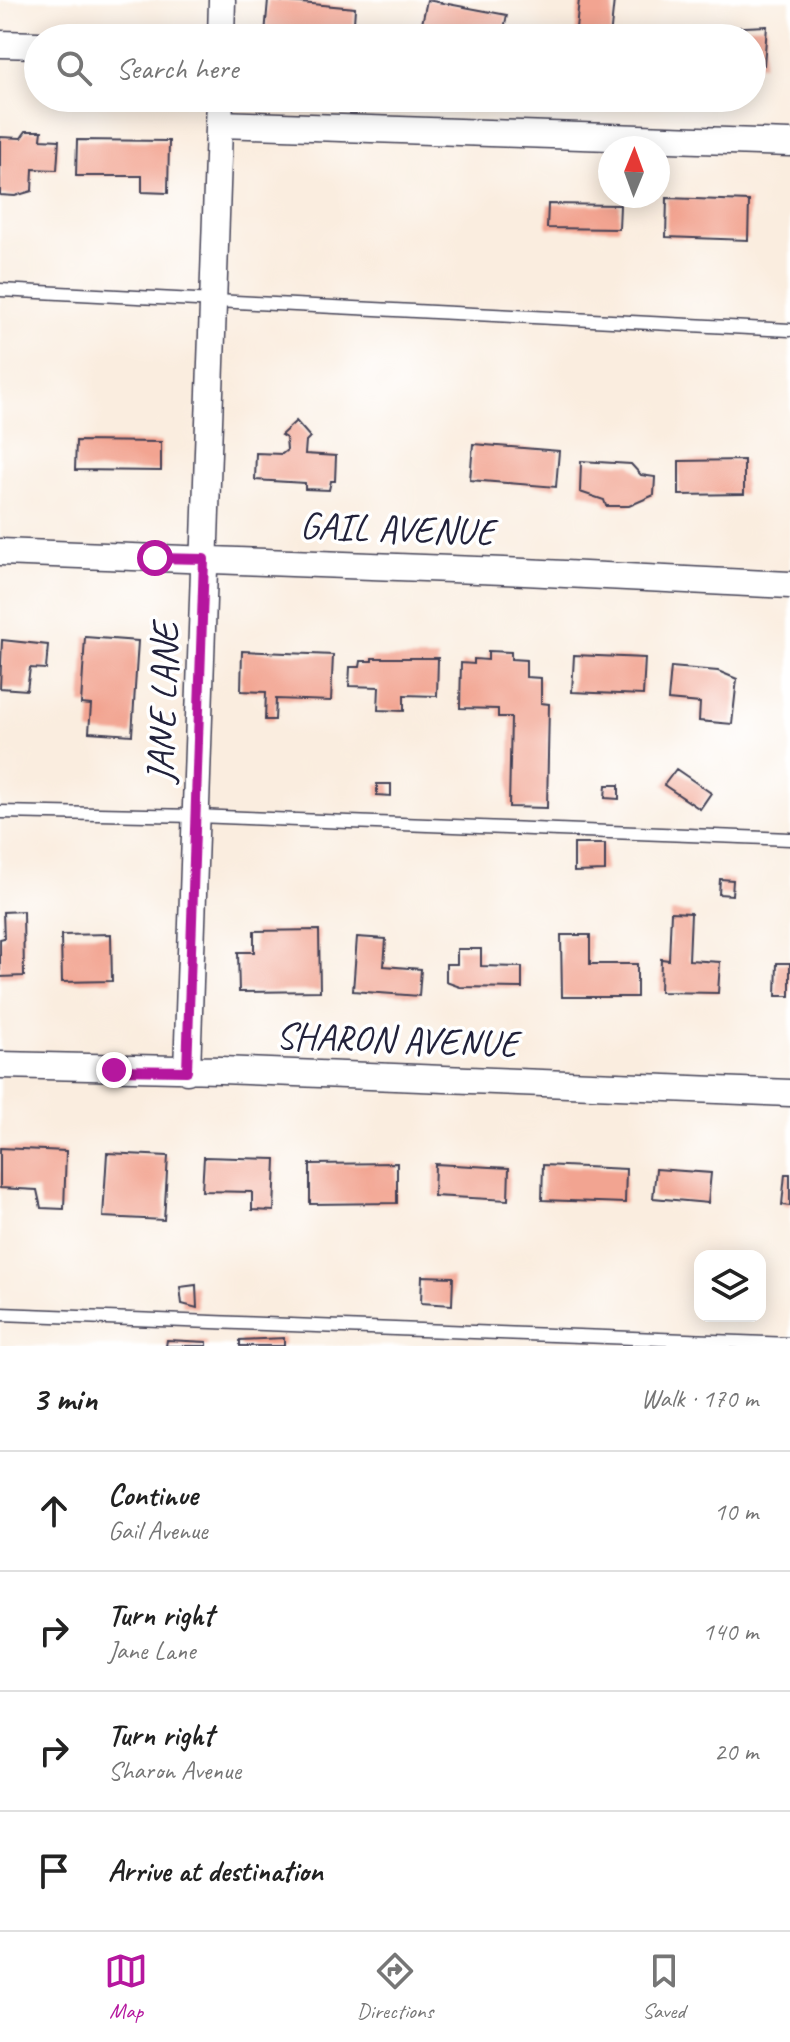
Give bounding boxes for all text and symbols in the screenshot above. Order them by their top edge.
search box [24,24,766,112]
icon: search [52,46,96,90]
text: Search here [116,49,238,87]
north arrow [598,136,670,208]
street label: GAIL AVENUE [299,502,500,556]
route start [137,540,173,576]
street label: JANE LANE [136,618,189,786]
street label: SHARON AVENUE [275,1012,524,1067]
route end [96,1052,132,1088]
map controls [694,1250,766,1322]
button: layers [694,1250,766,1322]
text: 3 min [32,1377,97,1420]
text: Walk · 170 m [641,1382,758,1415]
text: Continue [108,1476,198,1514]
icon: ahead [32,1489,76,1533]
text: 10 m [714,1495,758,1528]
text: Gail Avenue [108,1514,207,1547]
text: Turn right [108,1596,213,1634]
icon: right [32,1609,76,1653]
text: 140 m [702,1615,758,1648]
text: Jane Lane [108,1634,195,1667]
text: Turn right [108,1716,213,1754]
icon: right [32,1729,76,1773]
text: 20 m [714,1735,758,1768]
text: Sharon Avenue [108,1754,241,1787]
icon: arrive [32,1849,76,1893]
text: Arrive at destination [108,1852,323,1890]
tab: Map [104,1949,148,2025]
tab: Directions [357,1949,433,2025]
tab: Saved [642,1949,686,2025]

